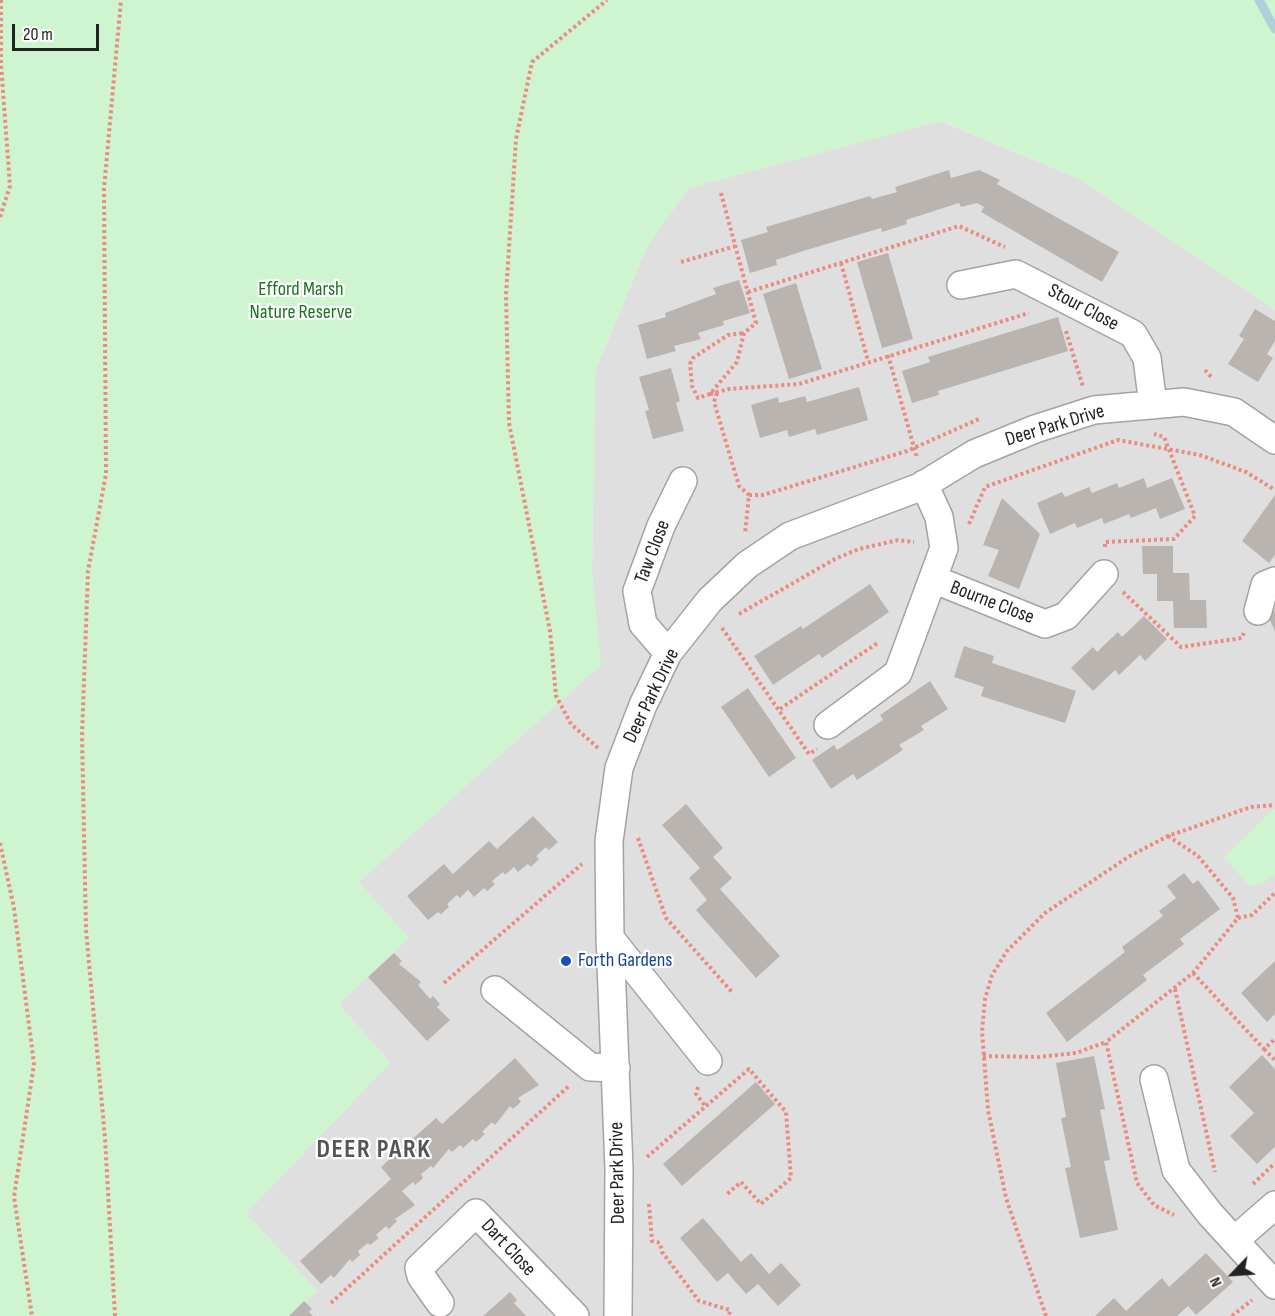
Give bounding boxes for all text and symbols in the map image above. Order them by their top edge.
scale bar [15,12,102,50]
text: 20 m [23,24,53,45]
park label: Efford Marsh Nature Reserve [250,278,352,325]
street label: Stour Close [1043,279,1123,337]
street label: Deer Park Drive [1003,400,1107,452]
street label: Taw Close [630,517,676,587]
street label: Bourne Close [947,576,1037,630]
street label: Deer Park Drive [619,645,685,747]
place label: Forth Gardens [578,949,673,973]
marker: Forth Gardens [559,954,573,968]
street label: Deer Park Drive [605,1122,631,1224]
district label: DEER PARK [316,1134,432,1166]
street label: Dart Close [475,1214,541,1282]
north arrow [1203,1244,1263,1304]
text: N [1206,1274,1227,1290]

